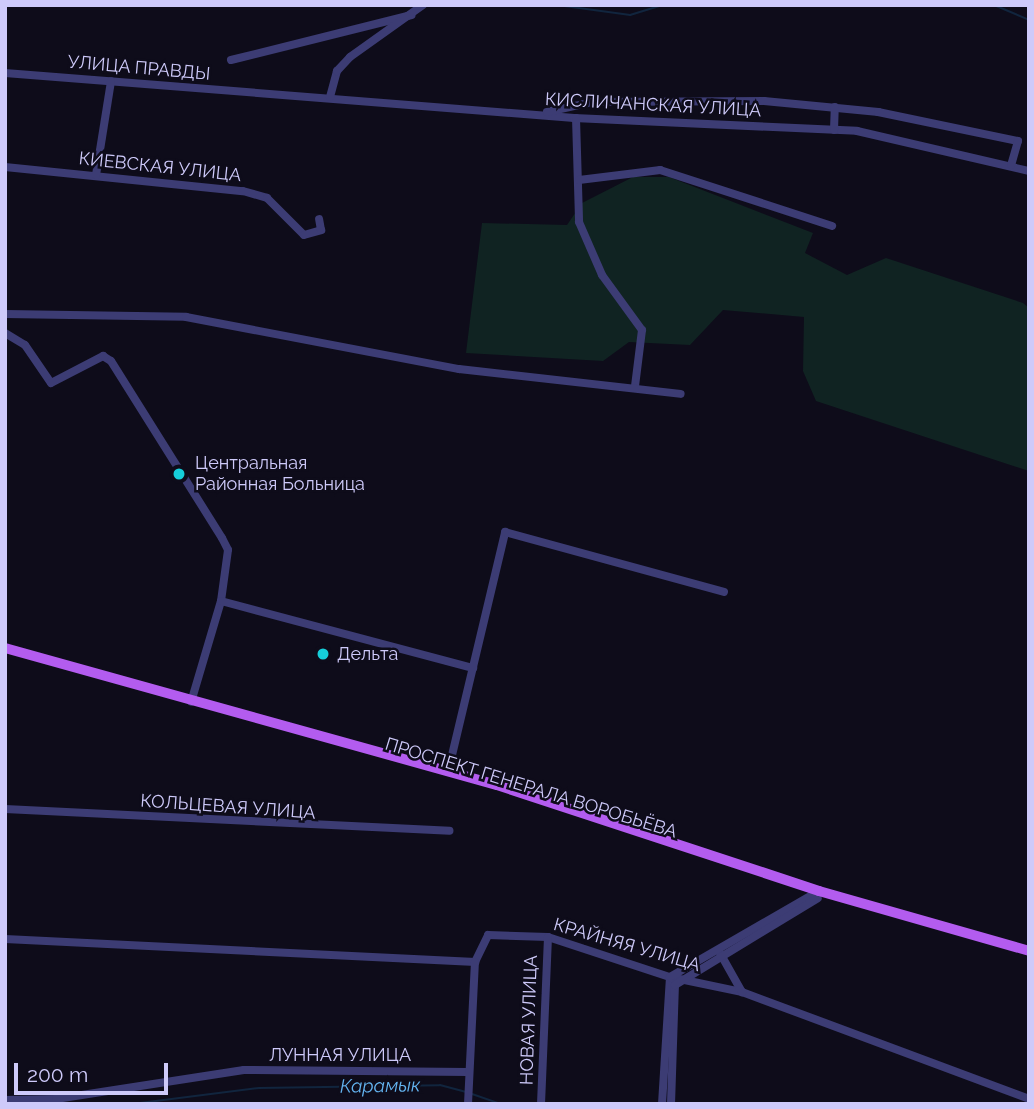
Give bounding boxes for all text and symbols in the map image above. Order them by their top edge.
street label: УЛИЦА ПРАВДЫ [66,51,212,85]
street label: КИСЛИЧАНСКАЯ УЛИЦА [544,89,762,121]
street label: КИЕВСКАЯ УЛИЦА [78,148,242,186]
place label: Центральная Районная Больница [195,453,365,496]
marker: Центральная Районная Больница [169,464,189,484]
place label: Дельта [337,643,398,665]
marker: Дельта [315,646,331,662]
street label: ПРОСПЕКТ ГЕНЕРАЛА ВОРОБЬЁВА [382,733,680,843]
street label: КОЛЬЦЕВАЯ УЛИЦА [140,790,316,824]
street label: КРАЙНЯЯ УЛИЦА [551,914,703,976]
street label: НОВАЯ УЛИЦА [516,955,542,1085]
street label: ЛУННАЯ УЛИЦА [269,1044,411,1066]
scale bar [18,1050,172,1094]
text: 200 m [27,1062,88,1087]
water label: Карамык [340,1074,420,1098]

